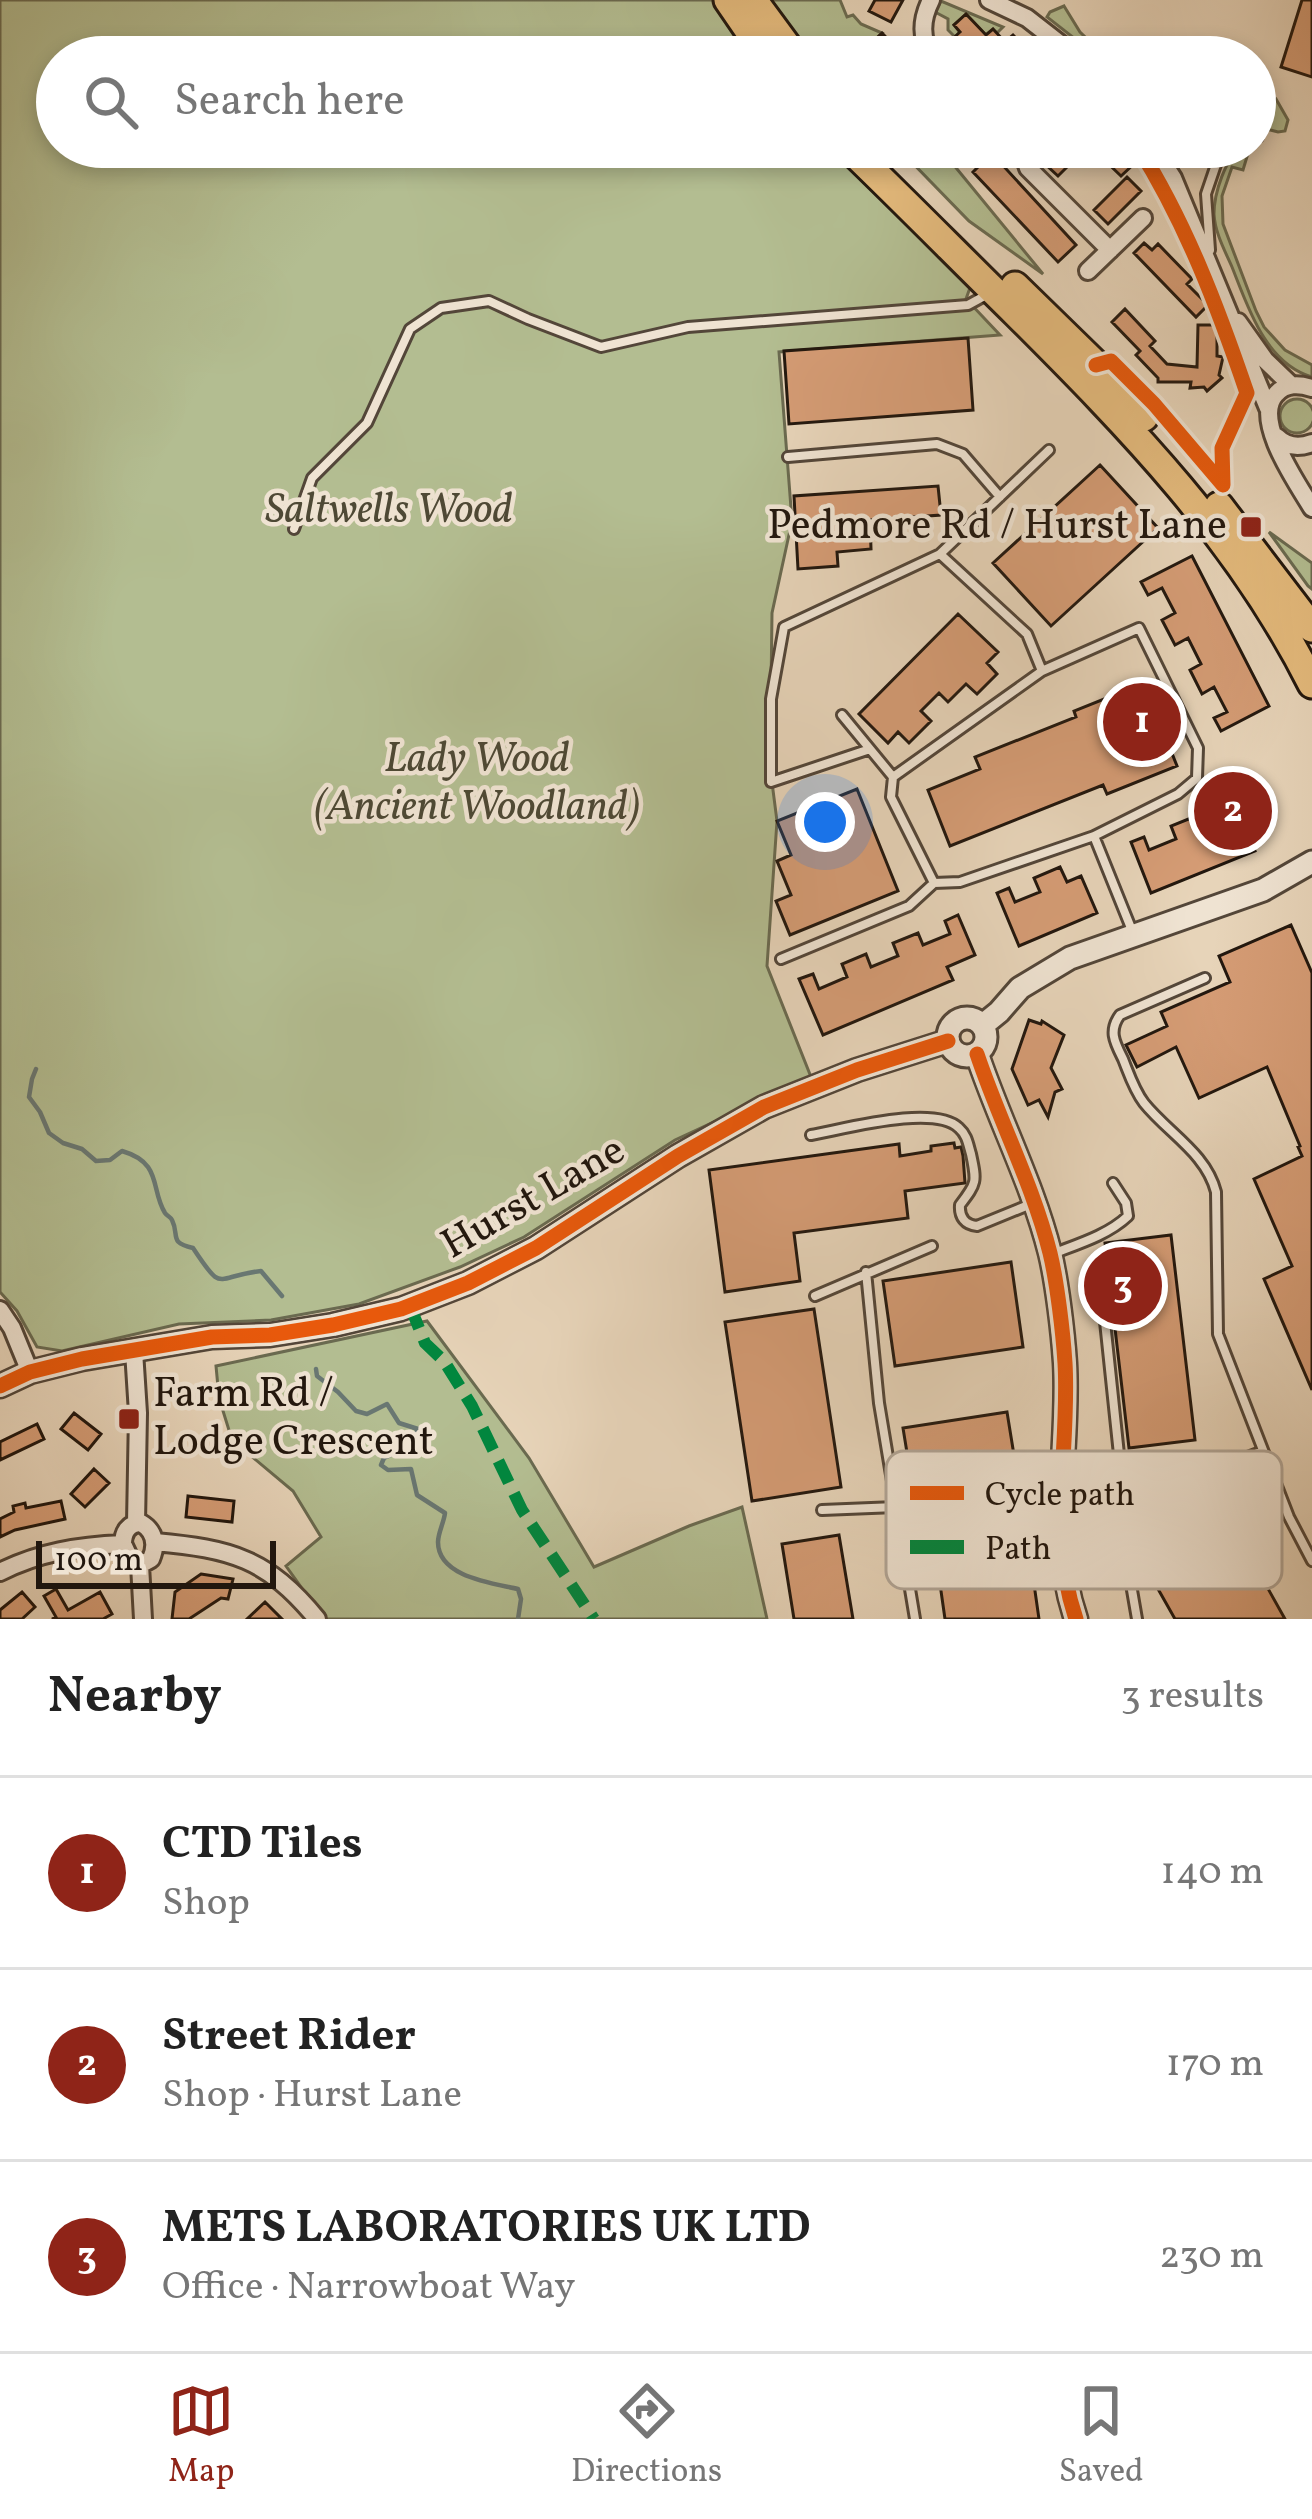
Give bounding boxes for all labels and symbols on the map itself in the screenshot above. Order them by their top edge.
park label: Saltwells Wood [265,482,513,541]
place label: Pedmore Rd / Hurst Lane [767,498,1227,557]
marker: Pedmore Rd / Hurst Lane [1238,514,1264,540]
pin: 1 [1103,677,1181,767]
park label: Lady Wood (Ancient Woodland) [314,731,640,838]
pin: 2 [1194,766,1272,856]
your location [795,792,855,852]
street label: Hurst Lane [431,1123,637,1275]
pin: 3 [1084,1241,1162,1331]
place label: Farm Rd / Lodge Crescent [153,1366,434,1473]
marker: Farm Rd / Lodge Crescent [116,1406,142,1432]
legend [886,1451,1282,1589]
text: Cycle path [985,1474,1135,1520]
text: Path [985,1528,1051,1574]
scale bar [36,1535,276,1588]

